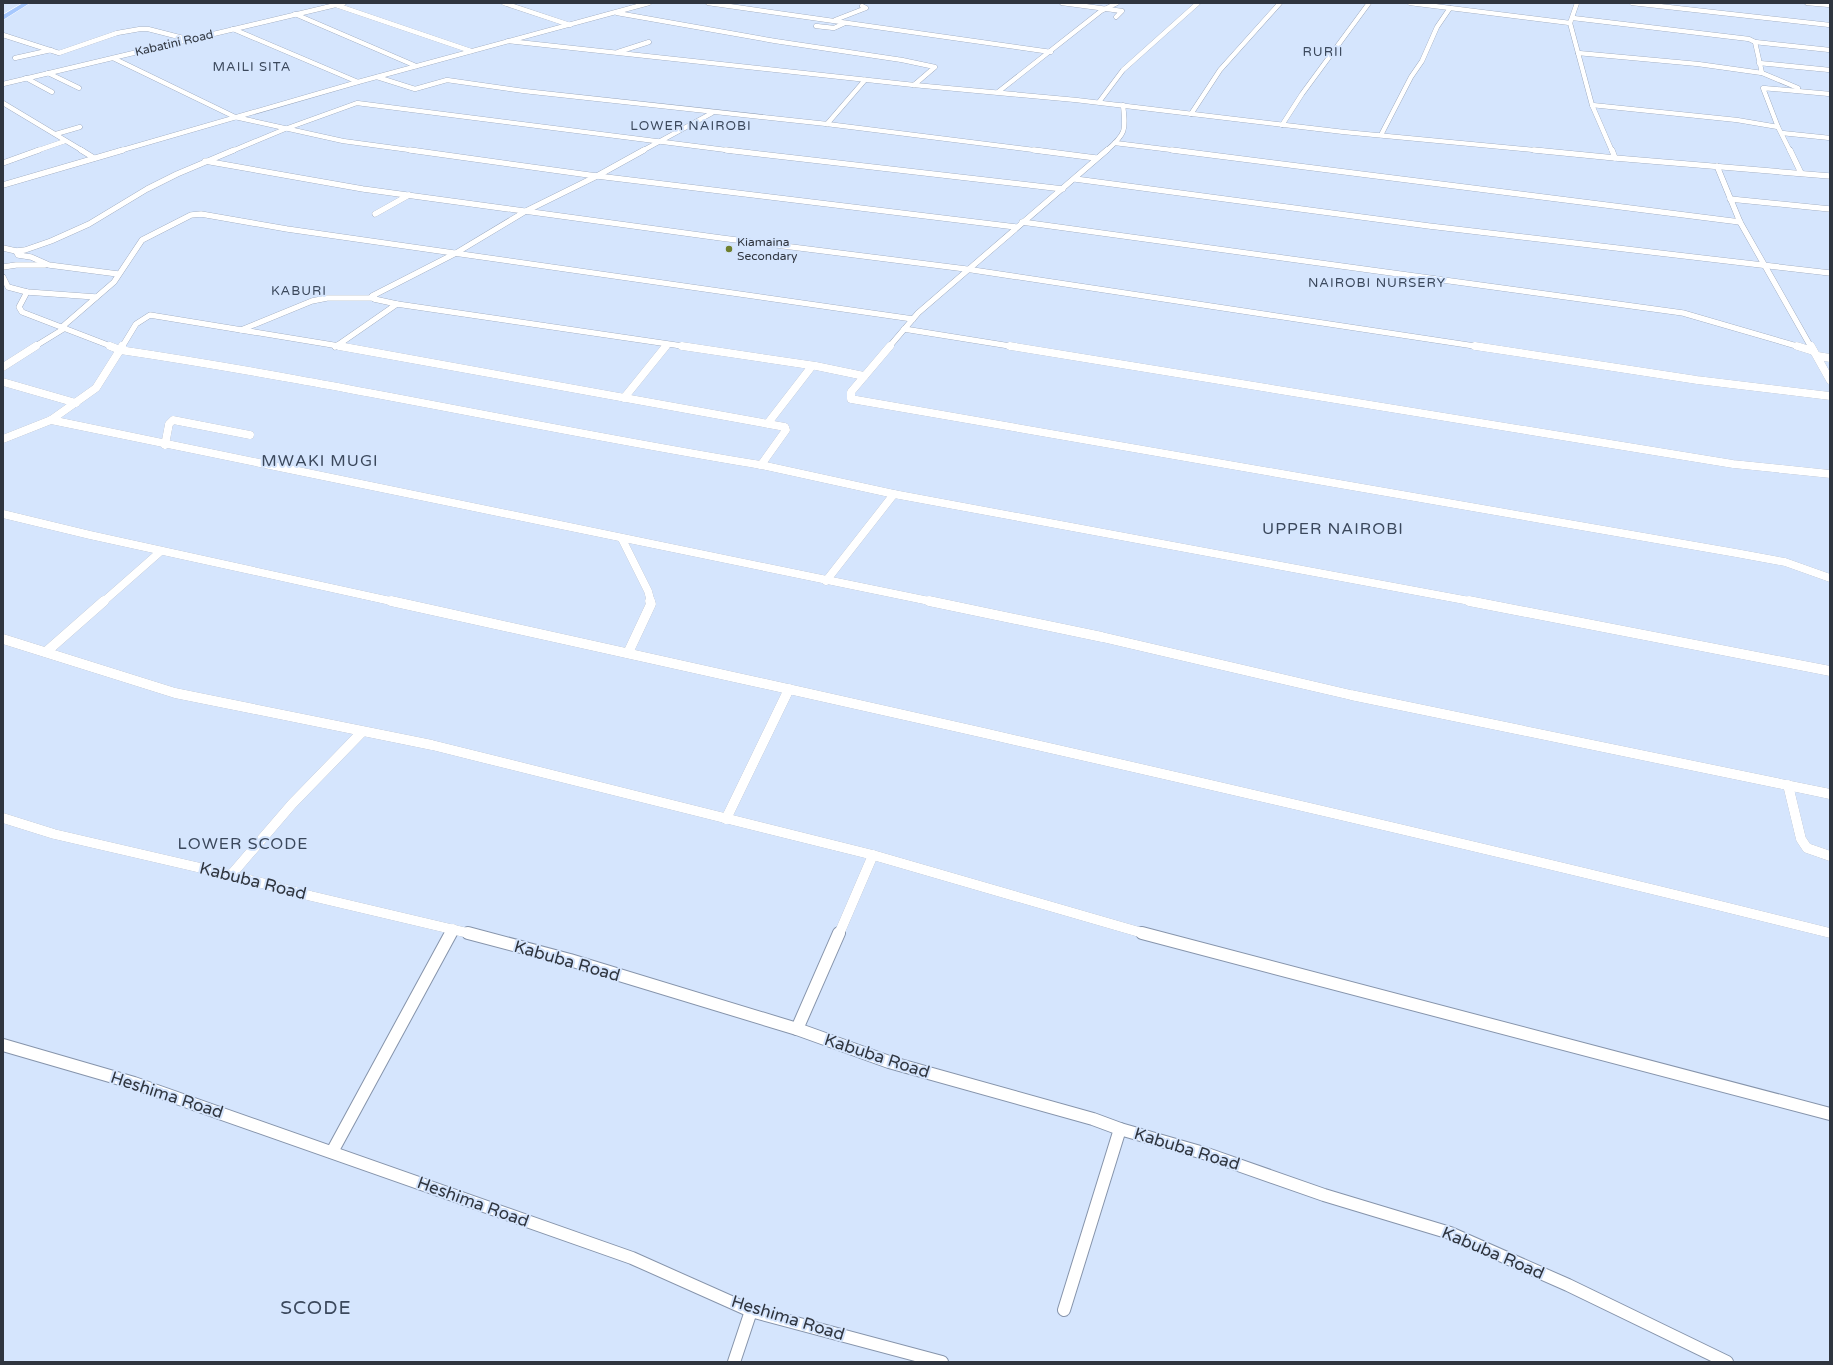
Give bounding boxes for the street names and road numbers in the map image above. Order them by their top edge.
street label: Kabatini Road [133,27,215,59]
street label: Kabuba Road [197,858,309,904]
street label: Kabuba Road [511,936,623,986]
street label: Kabuba Road [822,1029,932,1083]
street label: Heshima Road [108,1067,226,1123]
street label: Kabuba Road [1132,1123,1242,1175]
street label: Heshima Road [414,1172,532,1232]
street label: Kabuba Road [1439,1222,1547,1284]
street label: Heshima Road [729,1291,847,1345]

